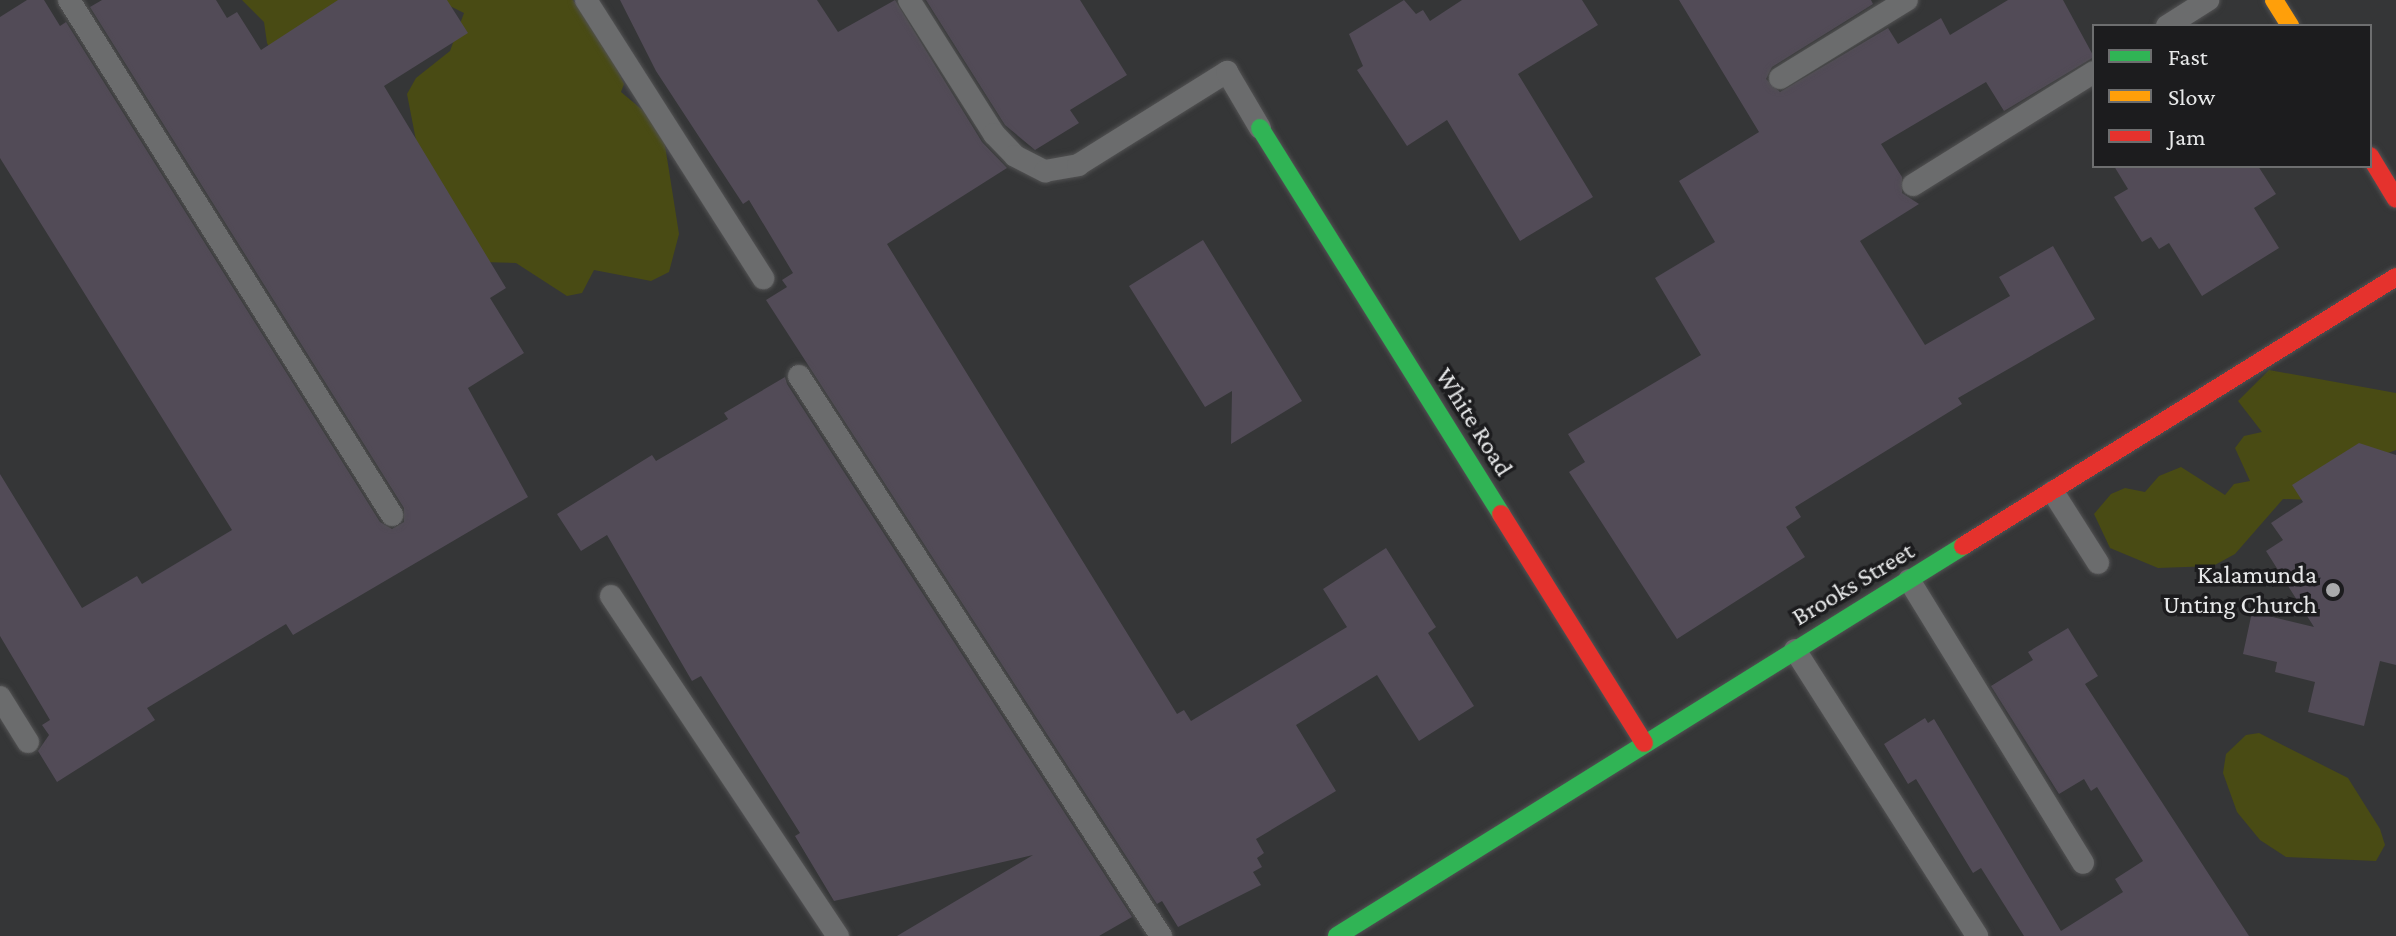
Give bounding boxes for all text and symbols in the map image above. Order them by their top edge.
legend [2092,24,2372,168]
text: Fast [2168,43,2208,70]
text: Slow [2168,83,2215,110]
text: Jam [2168,123,2206,150]
street label: White Road [1428,362,1520,482]
street label: Brooks Street [1786,535,1920,633]
place label: Kalamunda Unting Church [2163,559,2317,620]
marker: Kalamunda Unting Church [2324,581,2342,599]

